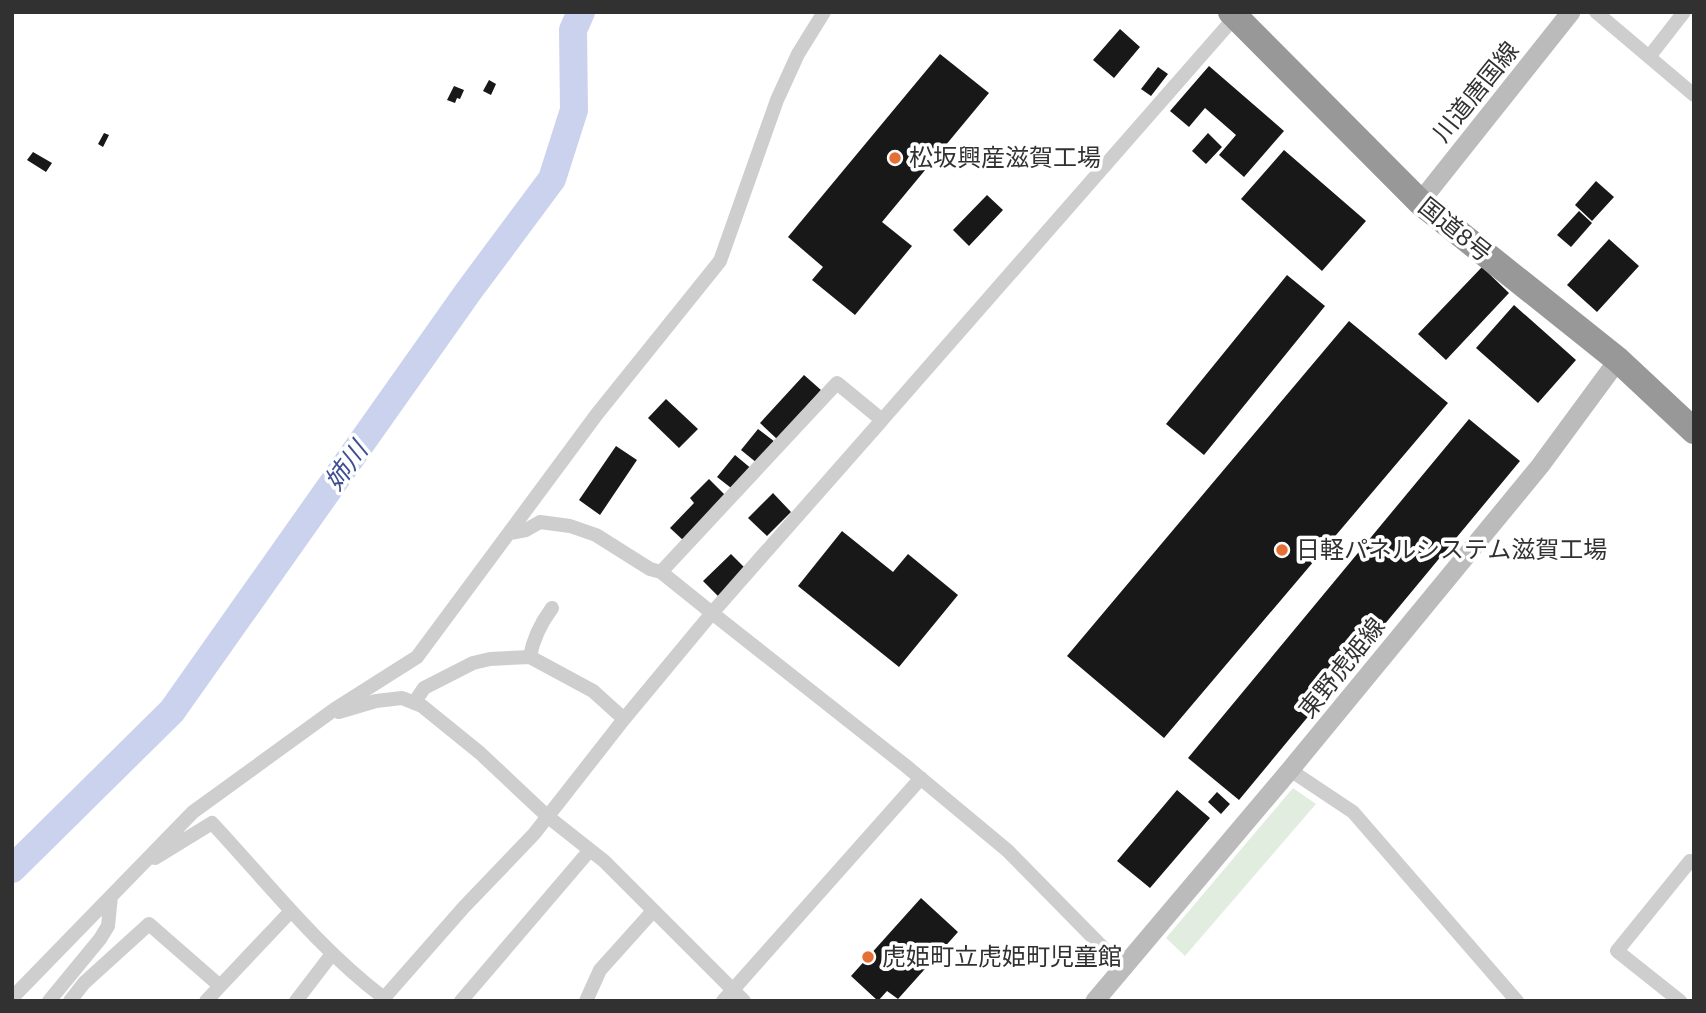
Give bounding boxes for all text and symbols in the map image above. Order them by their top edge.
street label: 川道唐国線 [1427,37,1524,147]
place label: 松坂興産滋賀工場 [909,144,1101,171]
marker: 松坂興産滋賀工場 [887,150,903,166]
street label: 国道8号 [1414,192,1497,267]
water label: 姉川 [319,434,375,496]
place label: 日軽パネルシステム滋賀工場 [1296,536,1607,563]
marker: 日軽パネルシステム滋賀工場 [1274,542,1290,558]
street label: 東野虎姫線 [1293,613,1390,723]
place label: 虎姫町立虎姫町児童館 [882,943,1122,970]
marker: 虎姫町立虎姫町児童館 [860,949,876,965]

